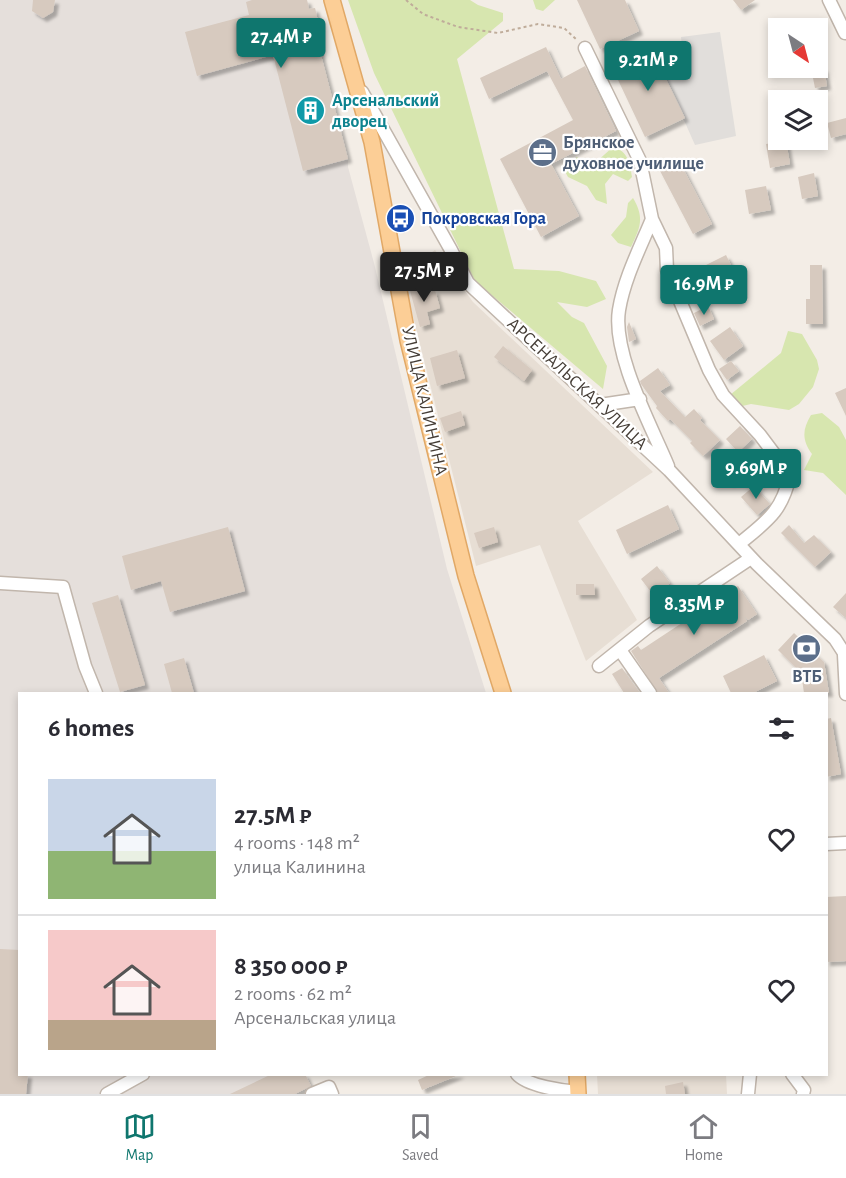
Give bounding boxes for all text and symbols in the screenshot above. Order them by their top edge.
pin: 27.4M ₽ [226,18,336,69]
north arrow [768,18,828,78]
map controls [768,18,828,150]
text: 27.4M ₽ [250,27,312,47]
pin: 9.21M ₽ [593,41,703,92]
text: 9.21M ₽ [618,50,678,70]
button: layers [768,90,828,150]
place label: Арсенальский дворец [332,92,439,131]
building icon: Арсенальский дворец [295,95,327,127]
place label: Брянское духовное училище [563,134,704,173]
office icon: Брянское духовное училище [526,137,558,169]
bus stop icon: Покровская Гора [384,203,416,235]
place label: Покровская Гора [421,210,546,228]
pin: 27.5M ₽ [369,252,479,303]
text: 27.5M ₽ [394,261,454,281]
pin: 16.9M ₽ [649,265,759,316]
text: 16.9M ₽ [674,274,734,294]
street label: АРСЕНАЛЬСКАЯ УЛИЦА [504,315,651,454]
street label: УЛИЦА КАЛИНИНА [398,325,450,478]
pin: 9.69M ₽ [701,449,811,500]
text: 9.69M ₽ [725,458,787,478]
pin: 8.35M ₽ [639,585,749,636]
text: 8.35M ₽ [664,594,724,614]
bank icon: ВТБ [791,632,823,664]
place label: ВТБ [792,668,822,686]
icon: filters [765,712,798,745]
text: 6 homes [48,715,134,741]
text: 27.5M ₽ [234,802,311,828]
icon: home [96,803,168,875]
icon: heart [765,823,798,856]
text: 4 rooms · 148 m² [234,833,360,853]
text: улица Калинина [234,857,366,877]
text: 8 350 000 ₽ [234,953,347,979]
icon: home [96,954,168,1026]
icon: heart [765,974,798,1007]
text: 2 rooms · 62 m² [234,984,352,1004]
text: Арсенальская улица [234,1008,396,1028]
tab: Map [123,1110,156,1165]
tab: Saved [402,1110,439,1165]
tab: Home [685,1110,723,1165]

